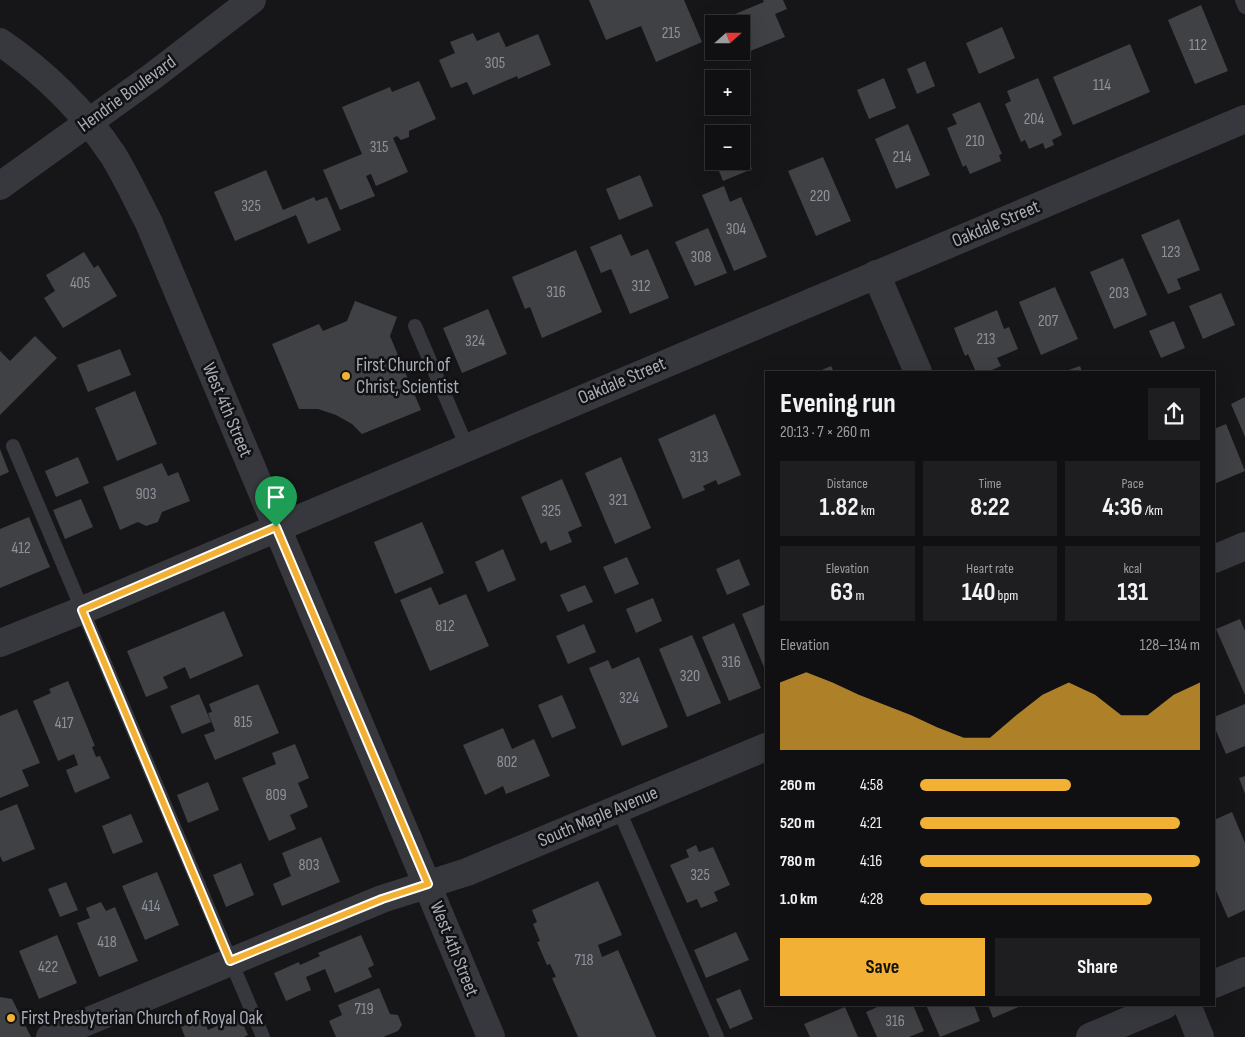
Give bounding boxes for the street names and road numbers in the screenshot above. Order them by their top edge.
street label: Hendrie Boulevard [73,51,181,137]
street label: Oakdale Street [949,195,1043,253]
street label: Oakdale Street [575,352,669,410]
street label: West 4th Street [197,359,257,461]
street label: South Maple Avenue [535,781,661,853]
street label: West 4th Street [425,898,484,1000]

